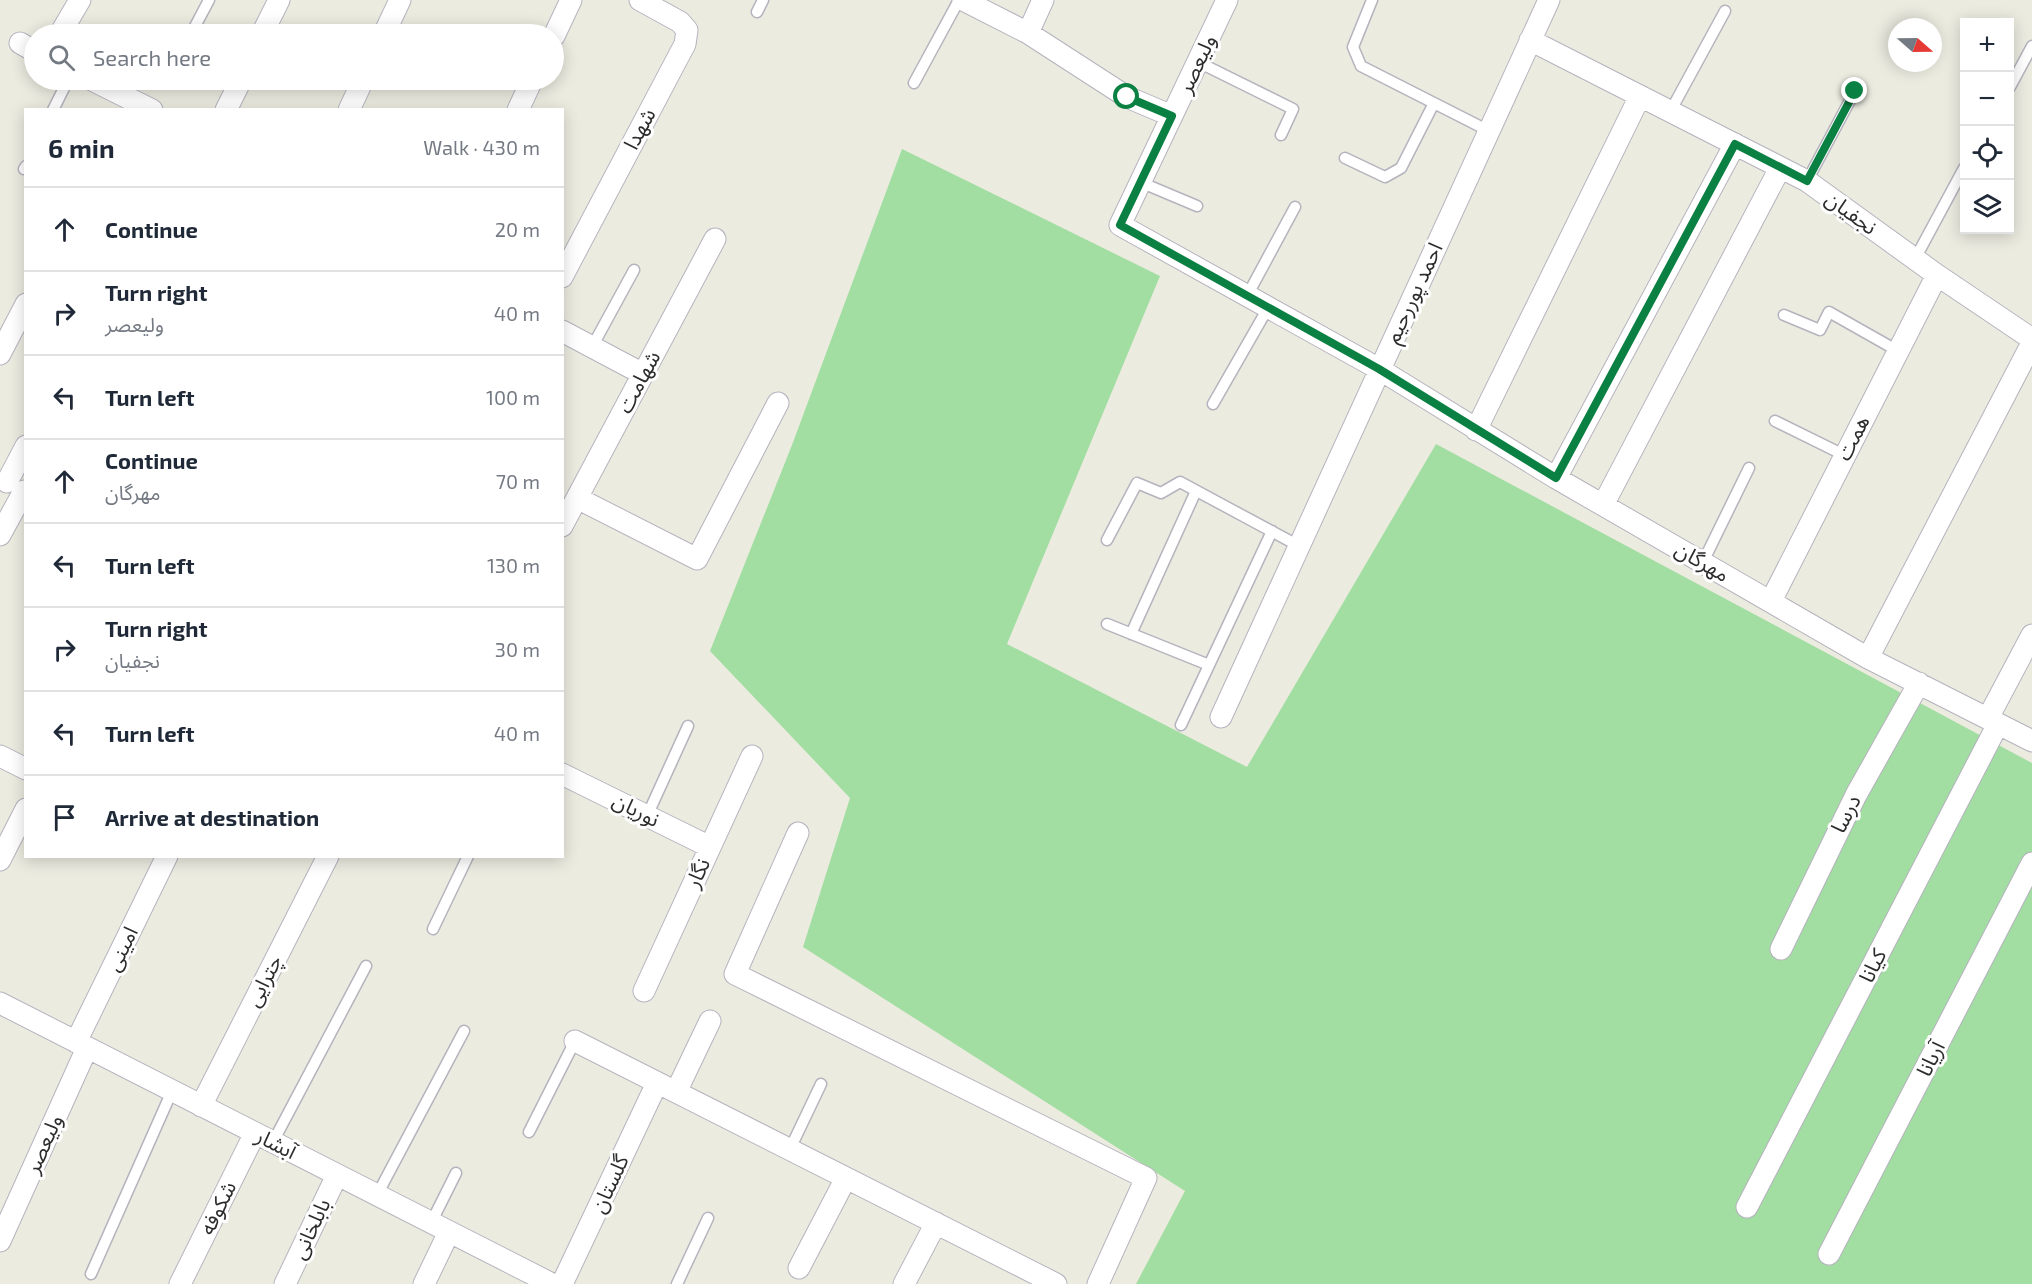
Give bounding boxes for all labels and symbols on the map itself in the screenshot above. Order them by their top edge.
north arrow [1888,18,1942,72]
street label: ولیعصر [1171,30,1221,98]
route end [1841,77,1867,103]
route start [1113,83,1139,109]
street label: شهدا [617,103,661,154]
street label: نجفیان [1821,185,1883,240]
street label: احمد پوررحیم [1378,238,1450,348]
street label: شهامت [611,346,665,417]
street label: همت [1830,411,1874,464]
street label: مهرگان [1671,535,1734,587]
street label: نوریان [609,786,664,832]
street label: درسا [1825,790,1866,837]
street label: نگار [679,853,715,893]
street label: امینی [99,922,143,975]
street label: کیانا [1853,944,1891,986]
street label: چترایی [239,950,288,1011]
street label: آریانا [1910,1036,1950,1081]
street label: ولیعصر [18,1110,68,1178]
street label: آبشار [251,1121,302,1165]
street label: گلستان [584,1150,634,1217]
street label: شکوفه [193,1176,241,1239]
street label: بابلخانی [285,1194,335,1263]

